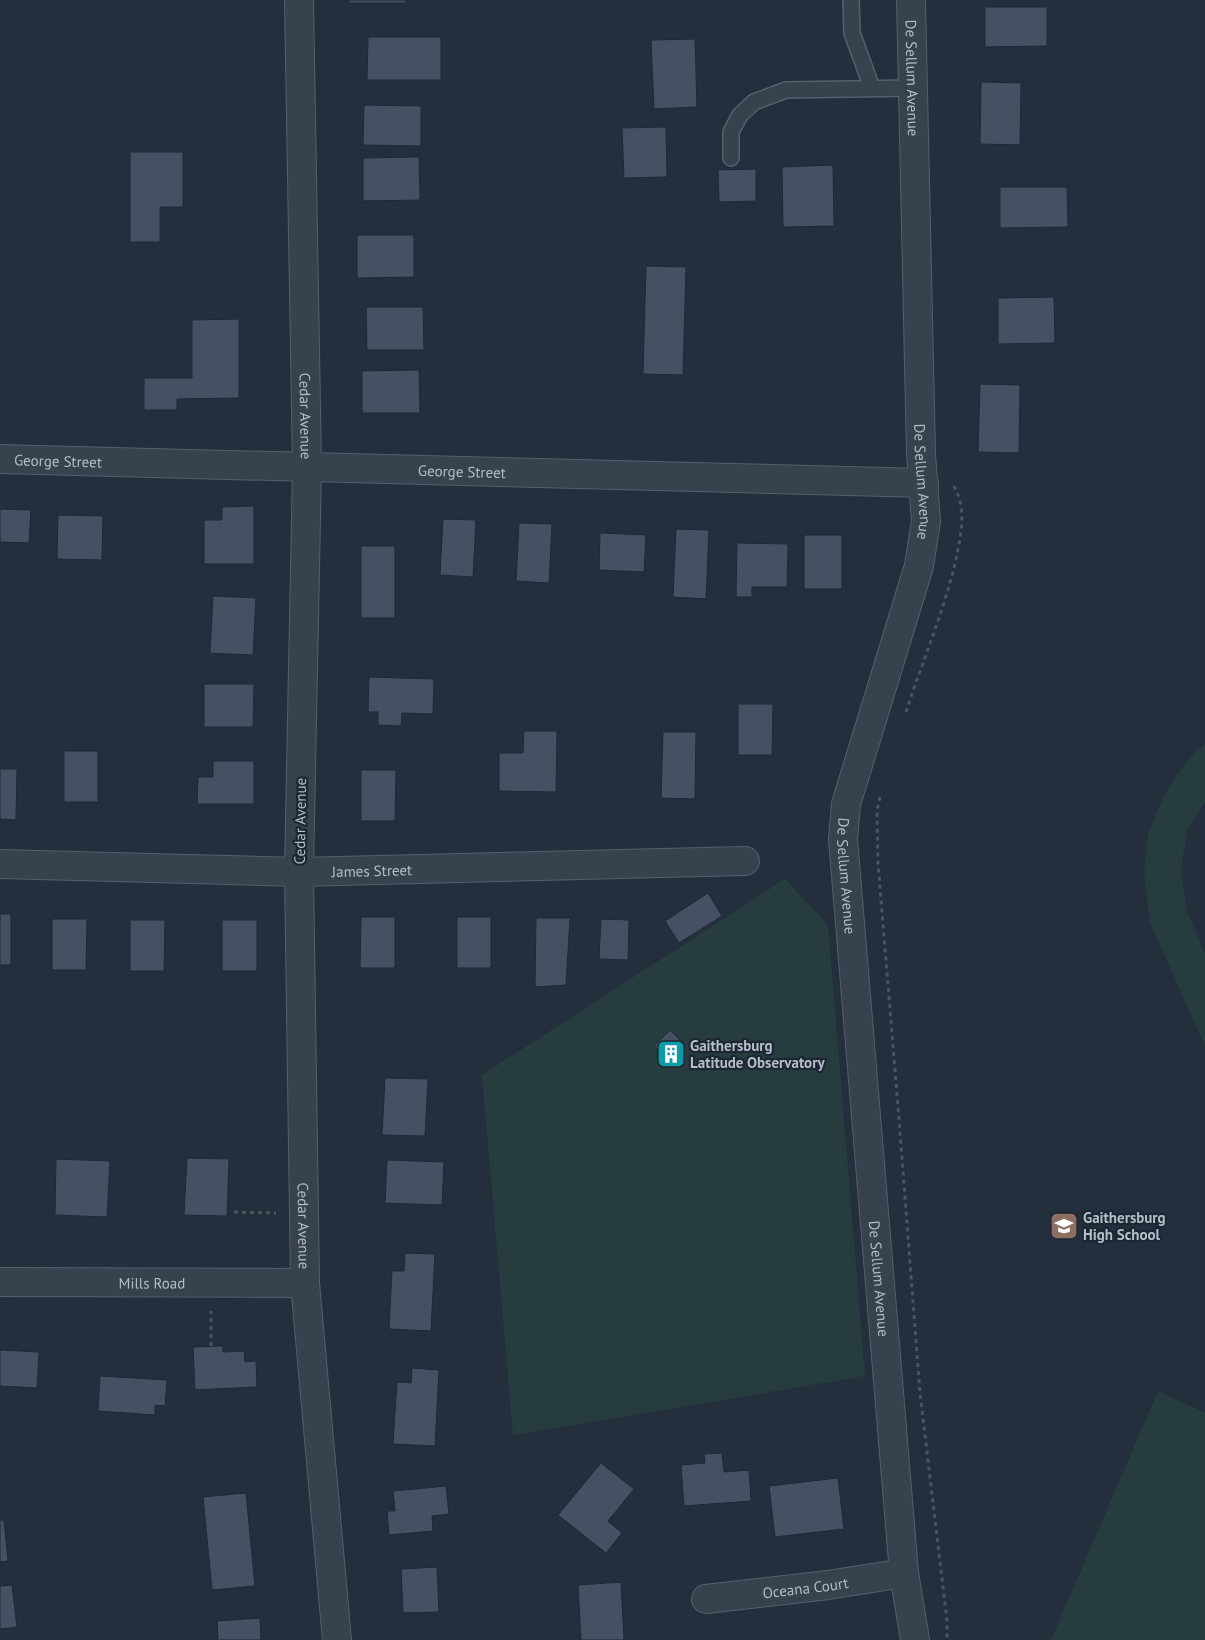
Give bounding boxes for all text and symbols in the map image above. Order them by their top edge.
street label: De Sellum Avenue [902,20,923,136]
street label: Cedar Avenue [296,372,316,459]
street label: De Sellum Avenue [911,423,936,541]
street label: George Street [14,450,102,471]
street label: George Street [418,460,506,482]
street label: Cedar Avenue [290,778,310,864]
street label: De Sellum Avenue [834,817,860,935]
street label: James Street [330,860,412,881]
place label: Gaithersburg Latitude Observatory [690,1036,825,1072]
building icon: Gaithersburg Latitude Observatory [656,1039,686,1069]
street label: Cedar Avenue [294,1182,314,1269]
place label: Gaithersburg High School [1083,1208,1166,1244]
school or university icon: Gaithersburg High School [1049,1211,1079,1241]
street label: De Sellum Avenue [865,1220,894,1337]
street label: Mills Road [119,1273,185,1292]
street label: Oceana Court [761,1572,850,1602]

